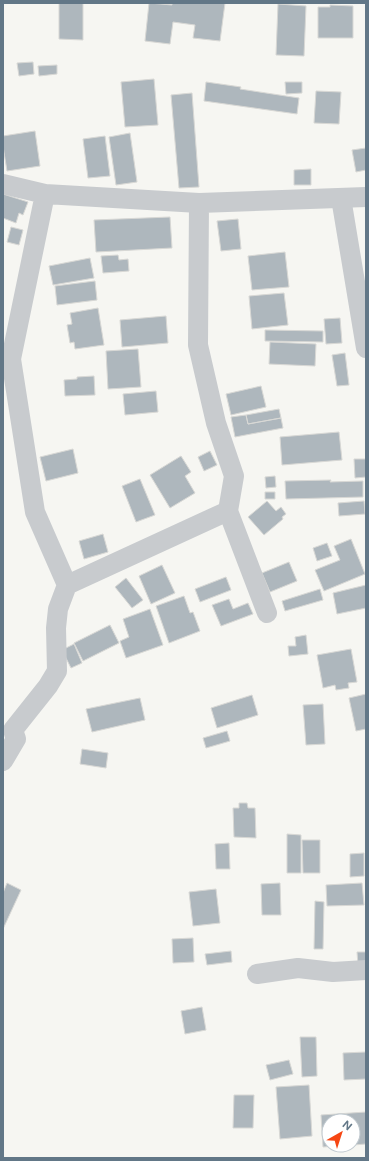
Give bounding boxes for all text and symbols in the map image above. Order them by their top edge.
north arrow [321,1113,361,1153]
text: N [340,1118,354,1133]

